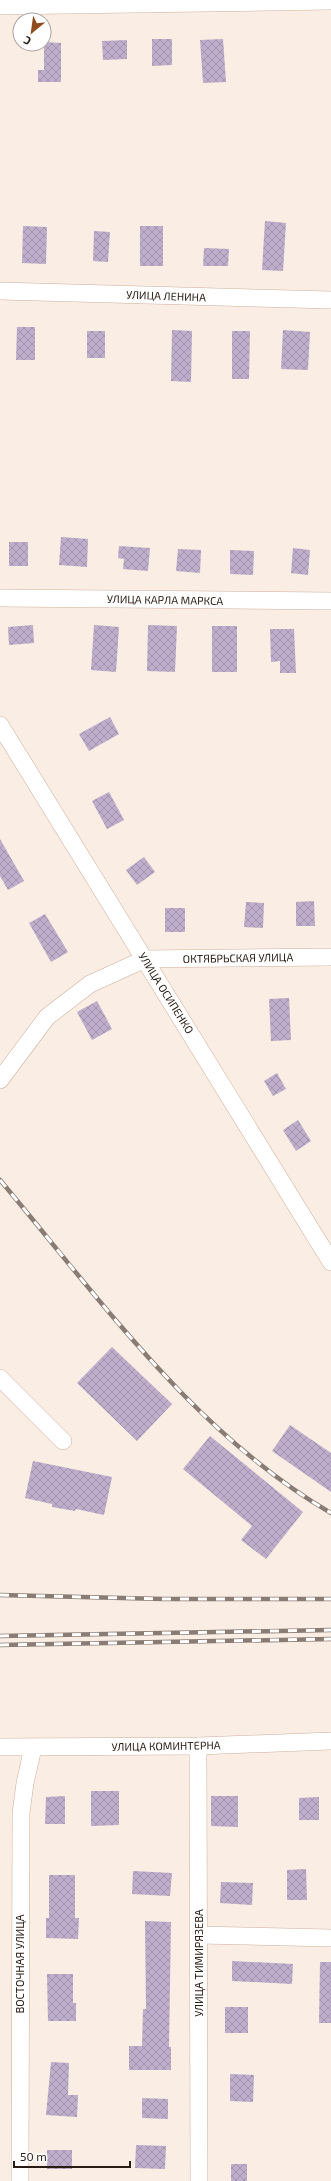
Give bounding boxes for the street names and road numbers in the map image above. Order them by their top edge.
street label: УЛИЦА ЛЕНИНА [126,288,206,303]
street label: УЛИЦА КАРЛА МАРКСА [107,592,223,607]
street label: УЛИЦА ОСИПЕНКО [136,950,197,1036]
street label: ОКТЯБРЬСКАЯ УЛИЦА [183,950,294,965]
street label: УЛИЦА КОМИНТЕРНА [111,1738,221,1753]
street label: УЛИЦА ТИМИРЯЗЕВА [192,1909,205,2017]
street label: ВОСТОЧНАЯ УЛИЦА [13,1914,26,2014]

